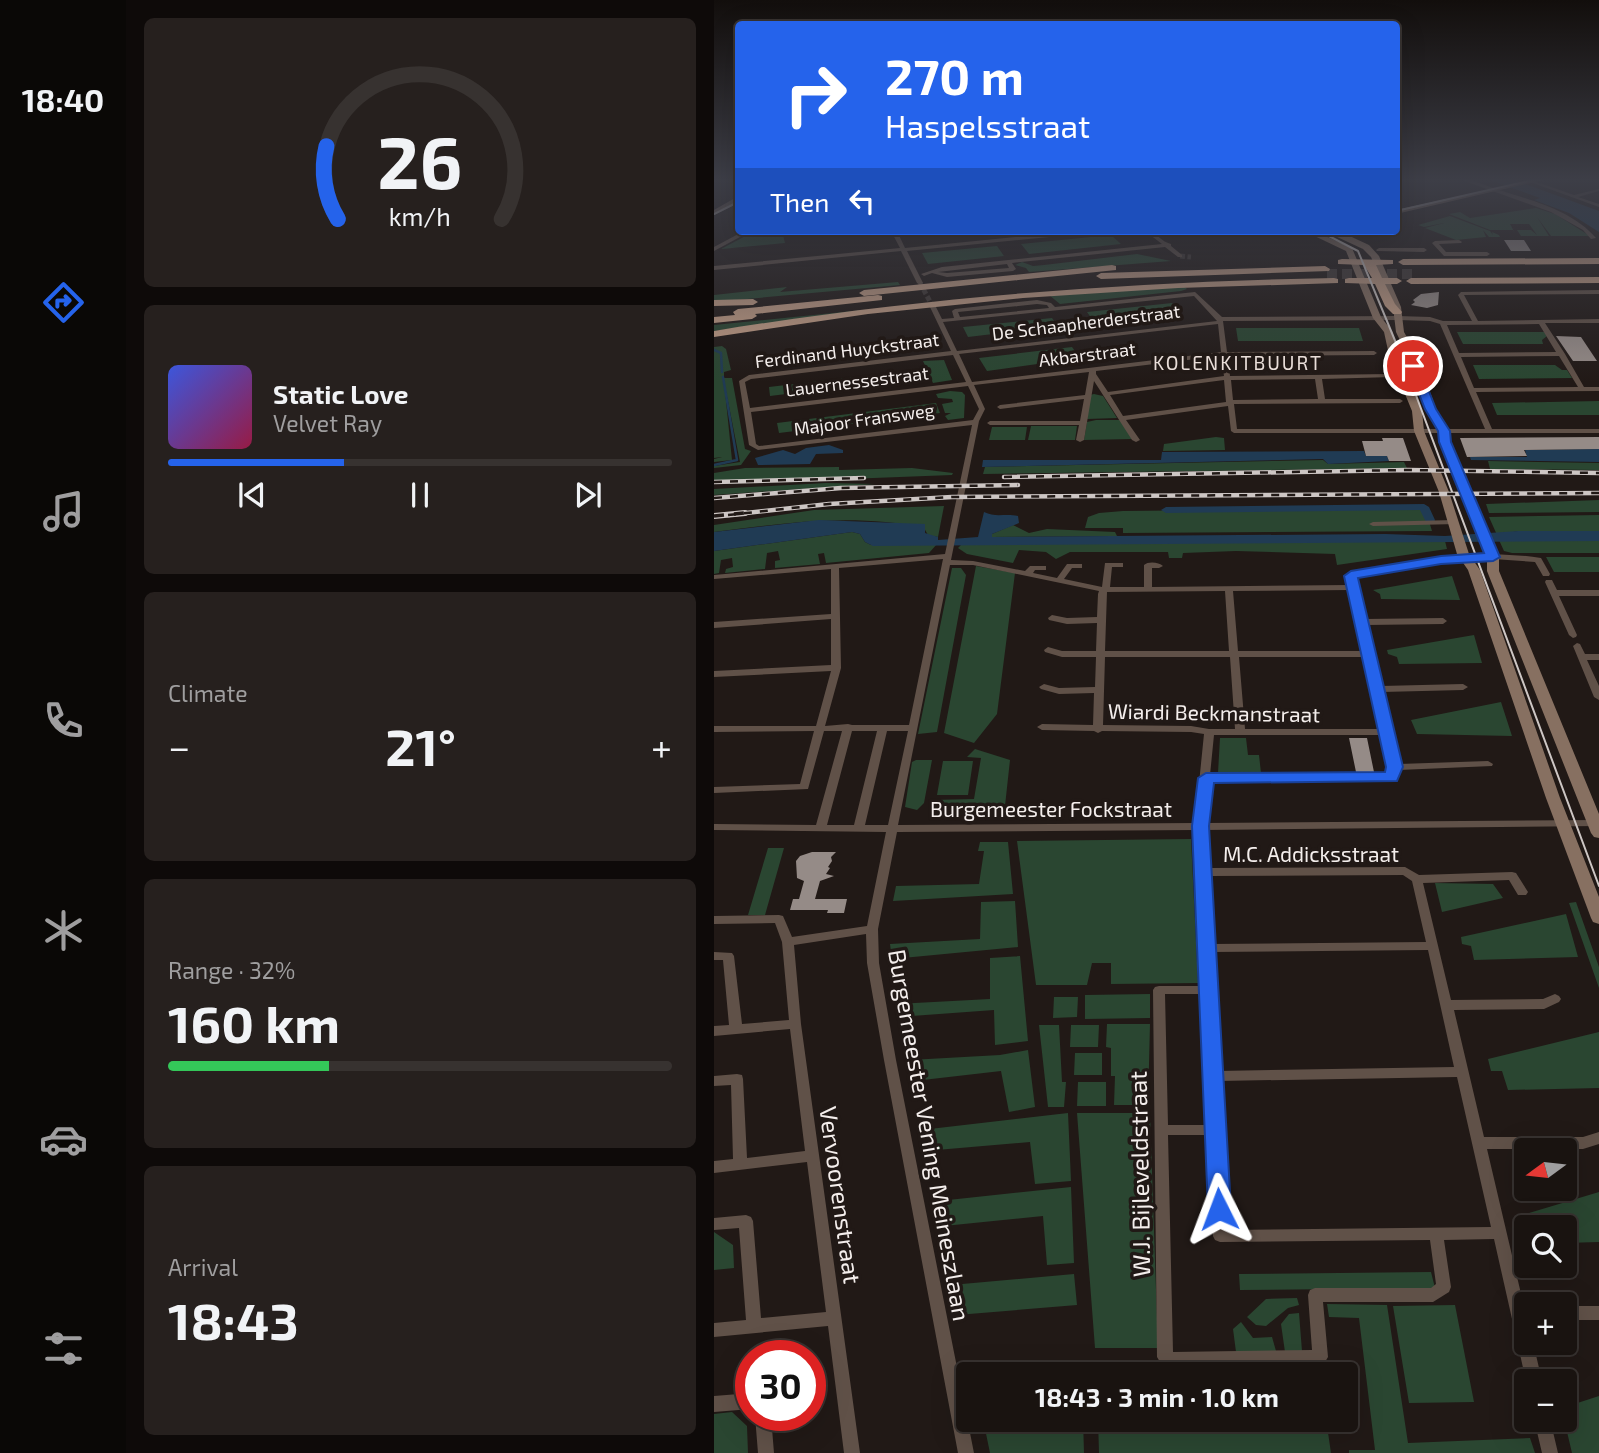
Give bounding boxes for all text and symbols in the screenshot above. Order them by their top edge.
text: 270 m [885,46,1024,105]
icon: right [770,49,861,140]
text: 18:40 [22,80,104,118]
text: Haspelsstraat [885,106,1090,144]
text: 26 [377,116,463,204]
icon: left [843,182,881,220]
text: Then [770,186,829,217]
text: km/h [389,200,451,230]
icon: directions [39,278,88,327]
street label: De Schaapherderstraat [991,300,1181,344]
street label: Ferdinand Huyckstraat [754,328,941,372]
pin [1383,336,1443,396]
street label: Akbarstraat [1037,337,1137,371]
icon: arrive [1394,347,1432,385]
district label: KOLENKITBUURT [1153,351,1323,374]
street label: Lauernessestraat [784,361,930,401]
text: Static Love [273,378,409,409]
street label: Majoor Fransweg [792,398,936,440]
text: Velvet Ray [273,409,382,437]
icon: previous [233,476,271,514]
icon: pause [401,476,439,514]
icon: next [569,476,607,514]
icon: music [39,487,88,536]
text: Climate [168,679,248,707]
icon: phone [39,696,88,745]
street label: Wiardi Beckmanstraat [1108,698,1320,726]
text: 21° [385,714,456,776]
text: − [168,723,190,769]
text: + [651,723,672,769]
street label: Burgemeester Fockstraat [930,796,1172,821]
street label: M.C. Addicksstraat [1223,841,1399,866]
icon: climate [39,906,88,955]
street label: Burgemeester Vening Meineszlaan [883,947,977,1323]
text: Range · 32% [168,956,295,984]
text: 160 km [168,991,340,1053]
street label: W.J. Bijleveldstraat [1123,1071,1155,1277]
street label: Vervoorenstraat [814,1105,868,1285]
icon: car [39,1115,88,1164]
north arrow [1514,1138,1577,1200]
map controls [1514,1138,1577,1432]
position arrow [1182,1172,1256,1246]
button: search [1514,1215,1577,1278]
text: Arrival [168,1253,238,1281]
text: 18:43 [168,1288,299,1350]
button: + [1514,1292,1577,1355]
icon: filters [39,1324,88,1373]
speed limit sign: 30 [735,1340,826,1431]
button: − [1514,1369,1577,1432]
text: 18:43 · 3 min · 1.0 km [1035,1381,1279,1412]

